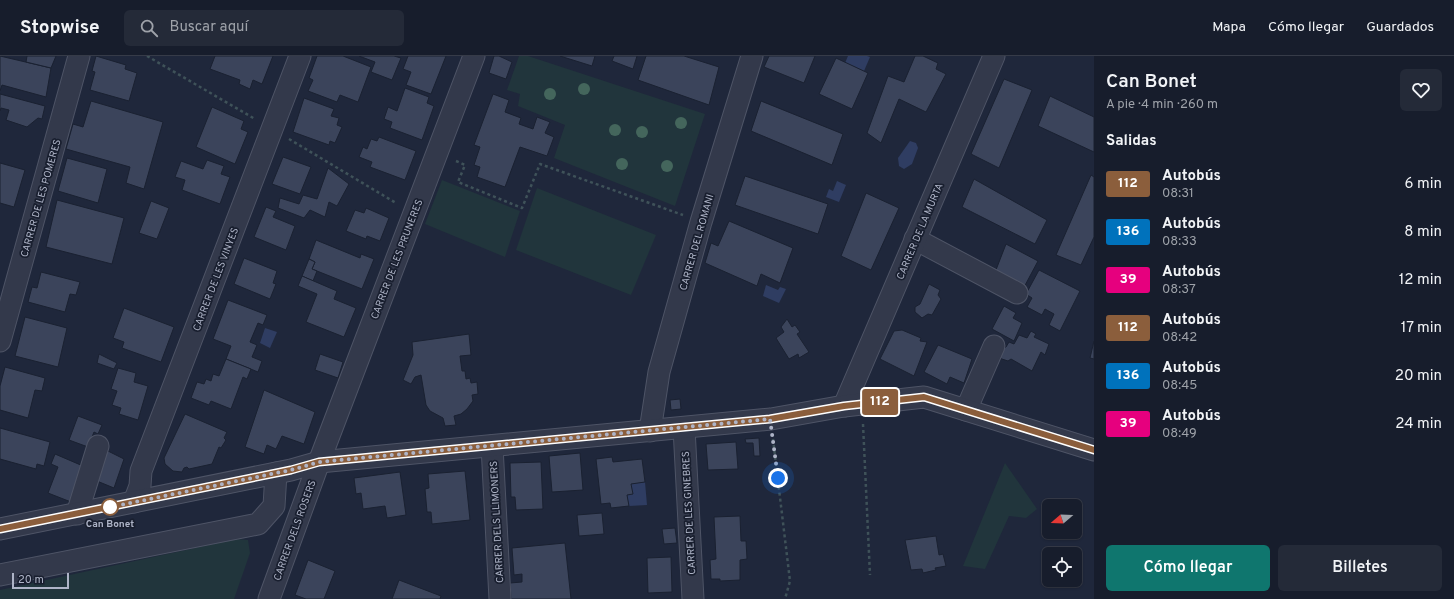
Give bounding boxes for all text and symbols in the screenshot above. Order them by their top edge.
search box [124,10,404,46]
text: Stopwise [20,16,100,40]
icon: search [138,17,160,39]
text: Buscar aquí [170,18,248,37]
text: Mapa [1212,19,1246,36]
text: Cómo llegar [1268,19,1344,36]
text: Guardados [1366,19,1434,36]
button: heart [1400,69,1442,111]
text: Can Bonet [1106,70,1197,94]
text: A pie · 4 min · 260 m [1106,97,1218,113]
text: Salidas [1106,132,1157,151]
street label: CARRER DE LES POMERES [18,138,65,259]
text: Autobús [1162,167,1221,186]
text: 112 [1118,175,1138,192]
text: 6 min [1405,175,1442,194]
street label: CARRER DE LA MURTA [894,181,947,282]
text: 08:31 [1162,186,1194,202]
street label: CARRER DEL ROMANI [677,193,717,292]
street label: CARRER DE LES PRUNERES [369,198,426,321]
text: Autobús [1162,215,1221,234]
text: 136 [1117,223,1139,240]
text: 8 min [1404,223,1442,242]
street label: CARRER DE LES VINYES [191,226,242,333]
text: 08:33 [1162,234,1197,250]
text: Autobús [1162,263,1221,282]
text: 39 [1120,271,1136,288]
text: 12 min [1399,271,1442,290]
text: 08:37 [1162,282,1196,298]
text: Autobús [1162,311,1221,330]
text: 112 [1118,319,1138,336]
text: 17 min [1401,319,1442,338]
text: 08:42 [1162,330,1197,346]
text: Autobús [1162,359,1221,378]
text: 136 [1117,367,1139,384]
text: 20 min [1395,367,1442,386]
text: 08:45 [1162,378,1197,394]
line badge: 112 [857,389,903,415]
text: 112 [870,393,890,410]
text: Autobús [1162,407,1221,426]
text: 39 [1120,415,1136,432]
text: 24 min [1395,415,1442,434]
text: 08:49 [1162,426,1197,442]
street label: CARRER DE LES GINEBRES [680,451,699,575]
street label: CARRER DELS LLIMONERS [488,461,507,583]
your location [768,468,788,488]
street label: CARRER DELS ROSERS [271,479,320,583]
marker: Can Bonet [101,498,119,516]
north arrow [1042,499,1082,539]
map controls [1042,499,1082,587]
place label: Can Bonet [86,518,134,531]
button: Cómo llegar [1106,545,1270,591]
button: Billetes [1278,545,1442,591]
button: locate [1042,547,1082,587]
scale bar [12,571,69,590]
text: 20 m [18,573,44,587]

